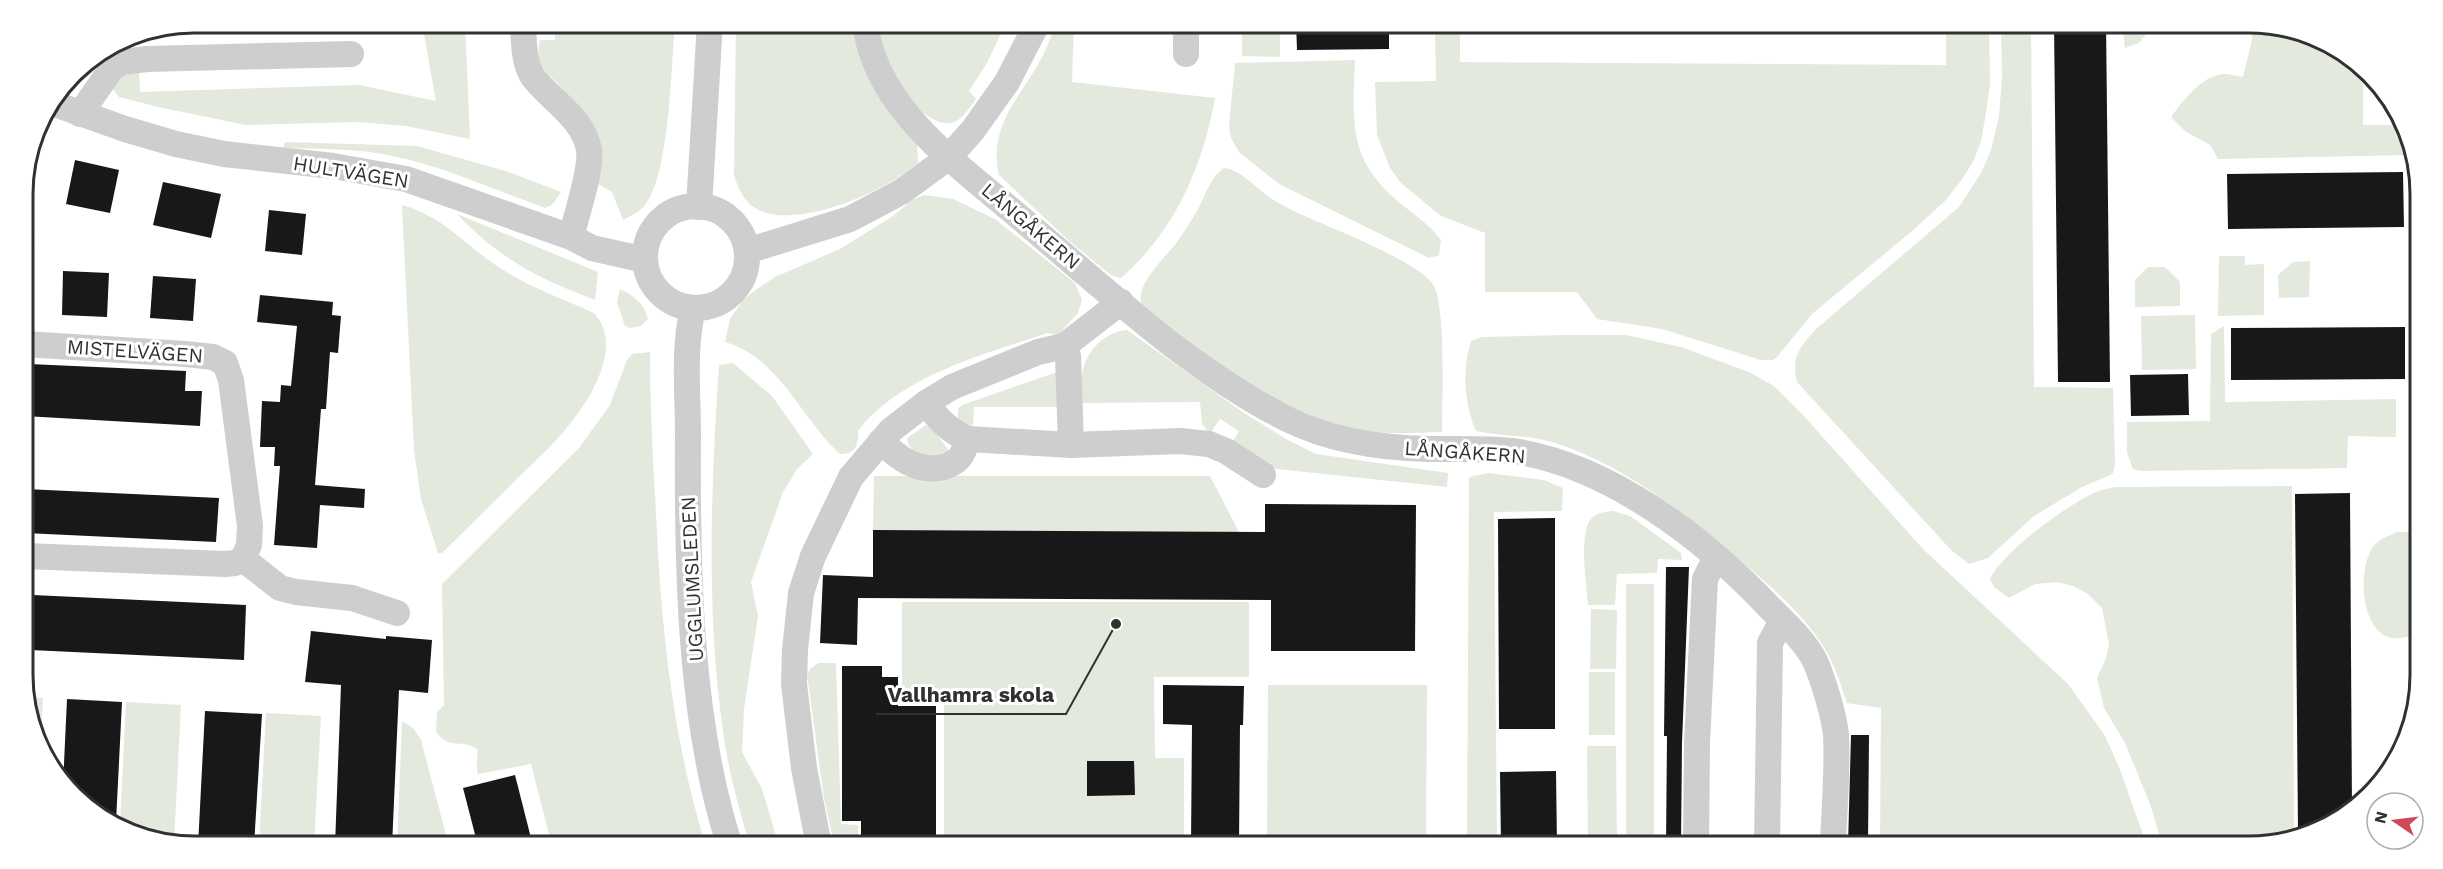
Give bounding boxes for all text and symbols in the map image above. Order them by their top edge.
street label: HULTVÄGEN [291,151,411,193]
street label: LÅNGÅKERN [977,178,1085,274]
street label: MISTELVÄGEN [66,334,204,368]
street label: LÅNGÅKERN [1404,436,1526,468]
street label: UGGLUMSLEDEN [676,496,708,662]
callout: Vallhamra skola [876,675,1066,714]
text: Vallhamra skola [888,682,1055,707]
north arrow [2365,791,2425,851]
text: N [2370,809,2392,826]

